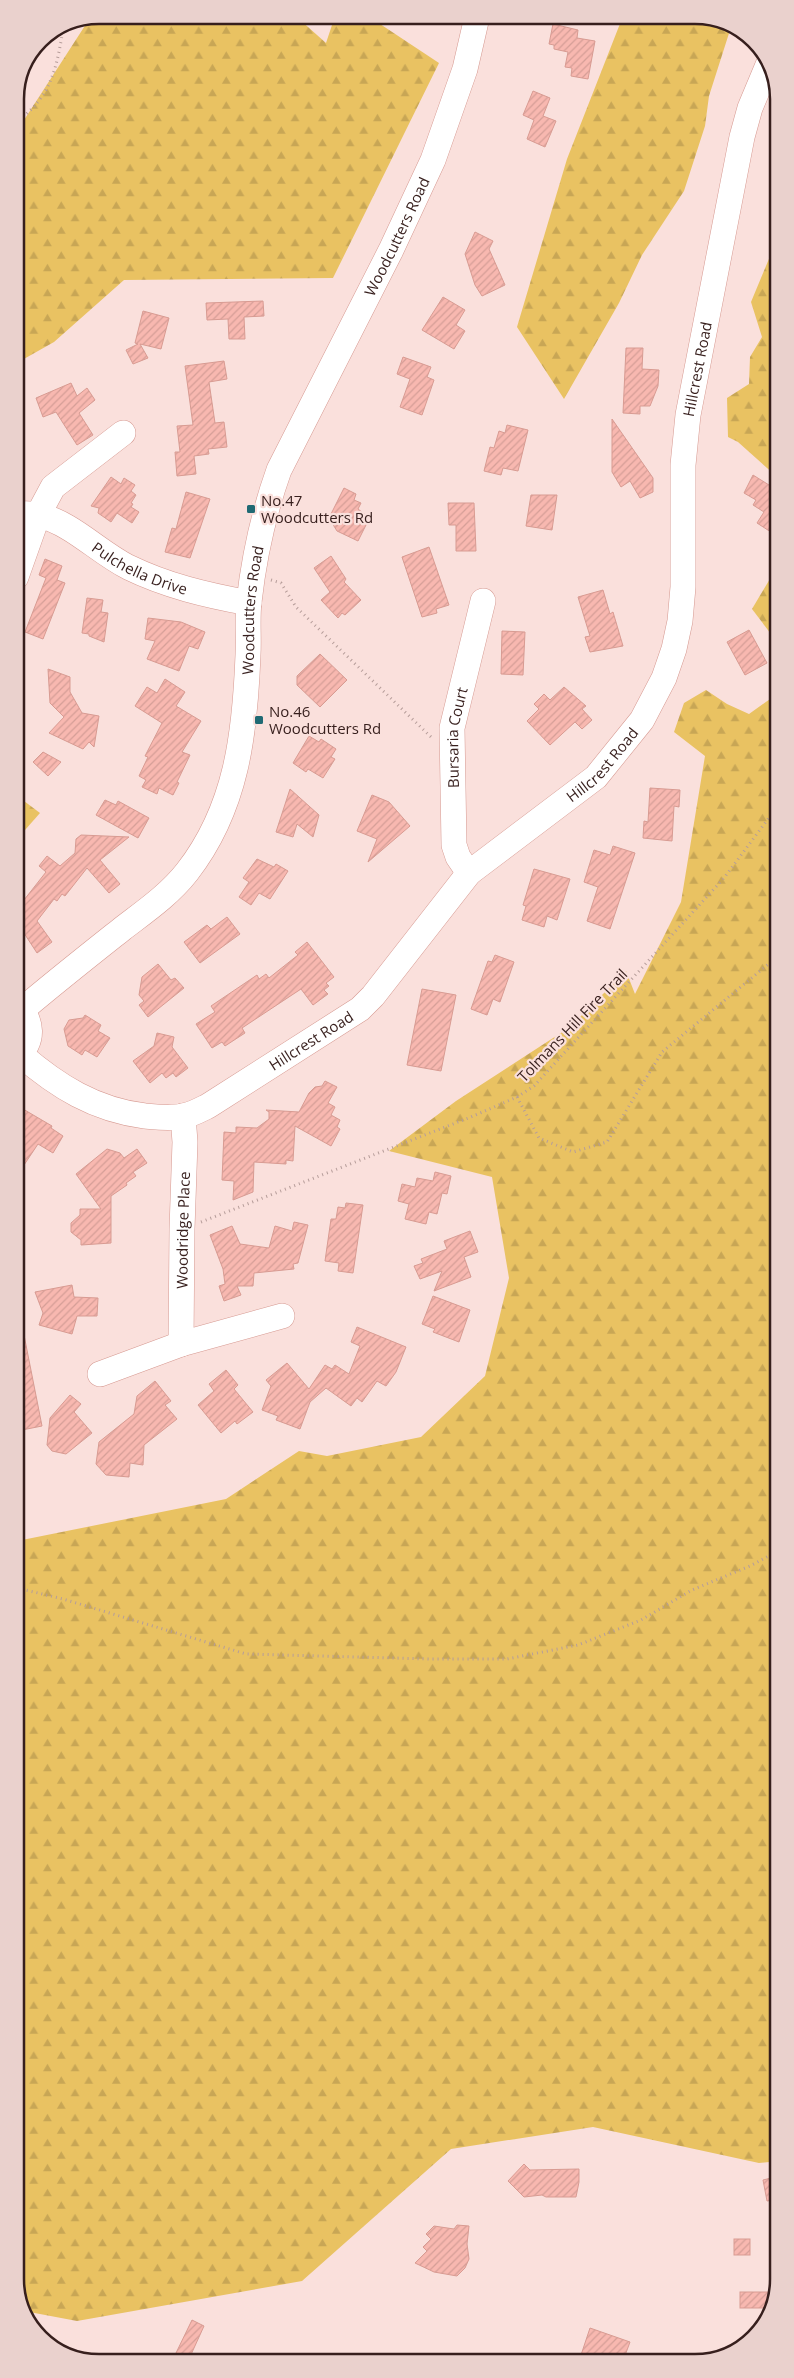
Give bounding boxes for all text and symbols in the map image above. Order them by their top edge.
street label: Woodcutters Road [359,174,434,299]
street label: Hillcrest Road [678,320,716,418]
place label: No.47 Woodcutters Rd [261,490,373,527]
marker: No.47 Woodcutters Rd [245,503,257,515]
street label: Pulchella Drive [88,537,190,599]
street label: Woodcutters Road [237,544,268,675]
street label: Bursaria Court [442,685,472,788]
place label: No.46 Woodcutters Rd [269,701,381,738]
marker: No.46 Woodcutters Rd [253,714,265,726]
street label: Hillcrest Road [562,723,642,806]
street label: Tolmans Hill Fire Trail [513,964,631,1086]
street label: Hillcrest Road [265,1006,357,1075]
street label: Woodridge Place [171,1171,194,1289]

